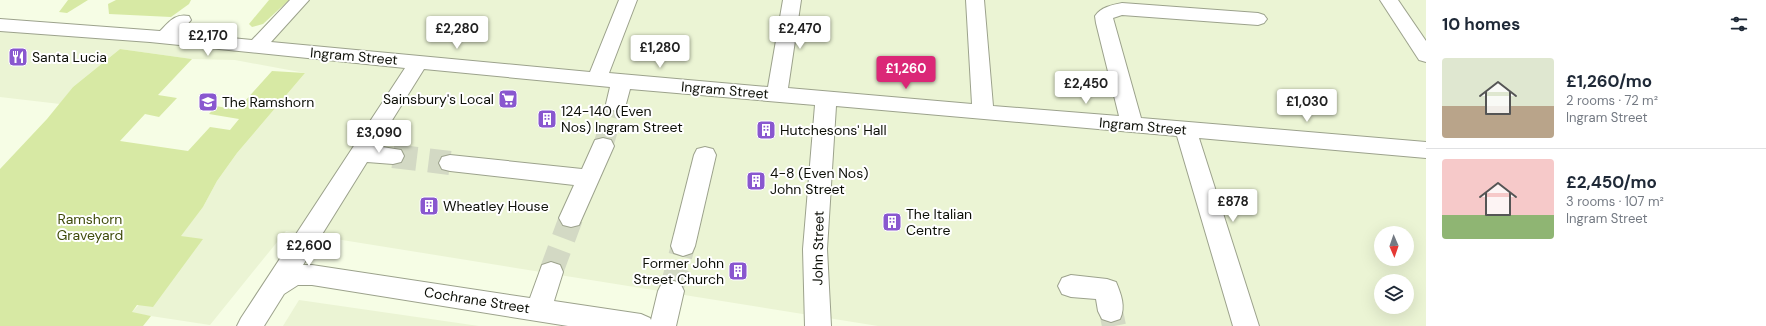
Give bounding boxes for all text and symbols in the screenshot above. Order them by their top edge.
text: 10 homes [1442,13,1520,35]
icon: filters [1728,13,1750,35]
pin: £2,280 [424,16,490,50]
pin: £2,470 [767,16,833,50]
text: £2,280 [435,20,479,37]
text: £2,470 [778,20,822,37]
pin: £2,170 [175,23,241,57]
text: £2,170 [188,27,228,44]
pin: £1,280 [627,35,693,69]
text: £1,280 [640,39,680,56]
street label: Ingram Street [309,43,399,69]
restaurant icon: Santa Lucia [7,46,29,68]
place label: Santa Lucia [32,48,107,66]
pin: £1,260 [873,56,939,90]
text: £1,260 [886,60,926,77]
text: £1,260/mo [1566,70,1652,92]
pin: £2,450 [1053,71,1119,105]
icon: home [1474,74,1522,122]
text: £2,450 [1064,75,1108,92]
street label: Ingram Street [680,77,770,103]
supermarket icon: Sainsbury's Local [497,88,519,110]
pin: £1,030 [1274,89,1340,123]
place label: Sainsbury's Local [383,90,494,108]
school or university icon: The Ramshorn [197,91,219,113]
text: 2 rooms · 72 m² [1566,92,1658,109]
place label: The Ramshorn [222,93,314,111]
text: £1,030 [1286,93,1328,110]
place label: 124-140 (Even Nos) Ingram Street [561,102,683,136]
building icon: 124-140 (Even Nos) Ingram Street [536,108,558,130]
text: Ingram Street [1566,109,1648,126]
street label: Ingram Street [1098,113,1188,139]
building icon: Hutchesons' Hall [755,119,777,141]
pin: £3,090 [346,120,412,154]
place label: Hutchesons' Hall [780,121,887,139]
text: £3,090 [356,124,402,141]
place label: 4-8 (Even Nos) John Street [770,164,868,198]
building icon: 4-8 (Even Nos) John Street [745,170,767,192]
text: £2,450/mo [1566,171,1657,193]
icon: home [1474,175,1522,223]
pin: £878 [1209,189,1257,223]
text: £878 [1217,193,1249,210]
text: 3 rooms · 107 m² [1566,193,1664,210]
building icon: Wheatley House [418,195,440,217]
place label: Wheatley House [443,197,549,215]
place label: The Italian Centre [906,205,972,239]
park label: Ramshorn Graveyard [57,210,123,244]
street label: John Street [808,210,828,286]
text: Ingram Street [1566,210,1648,227]
building icon: The Italian Centre [881,211,903,233]
north arrow [1374,226,1414,266]
map controls [1374,226,1414,314]
pin: £2,600 [276,233,342,267]
text: £2,600 [286,237,332,254]
place label: Former John Street Church [634,254,724,288]
building icon: Former John Street Church [727,260,749,282]
button: layers [1374,274,1414,314]
street label: Cochrane Street [423,283,531,317]

